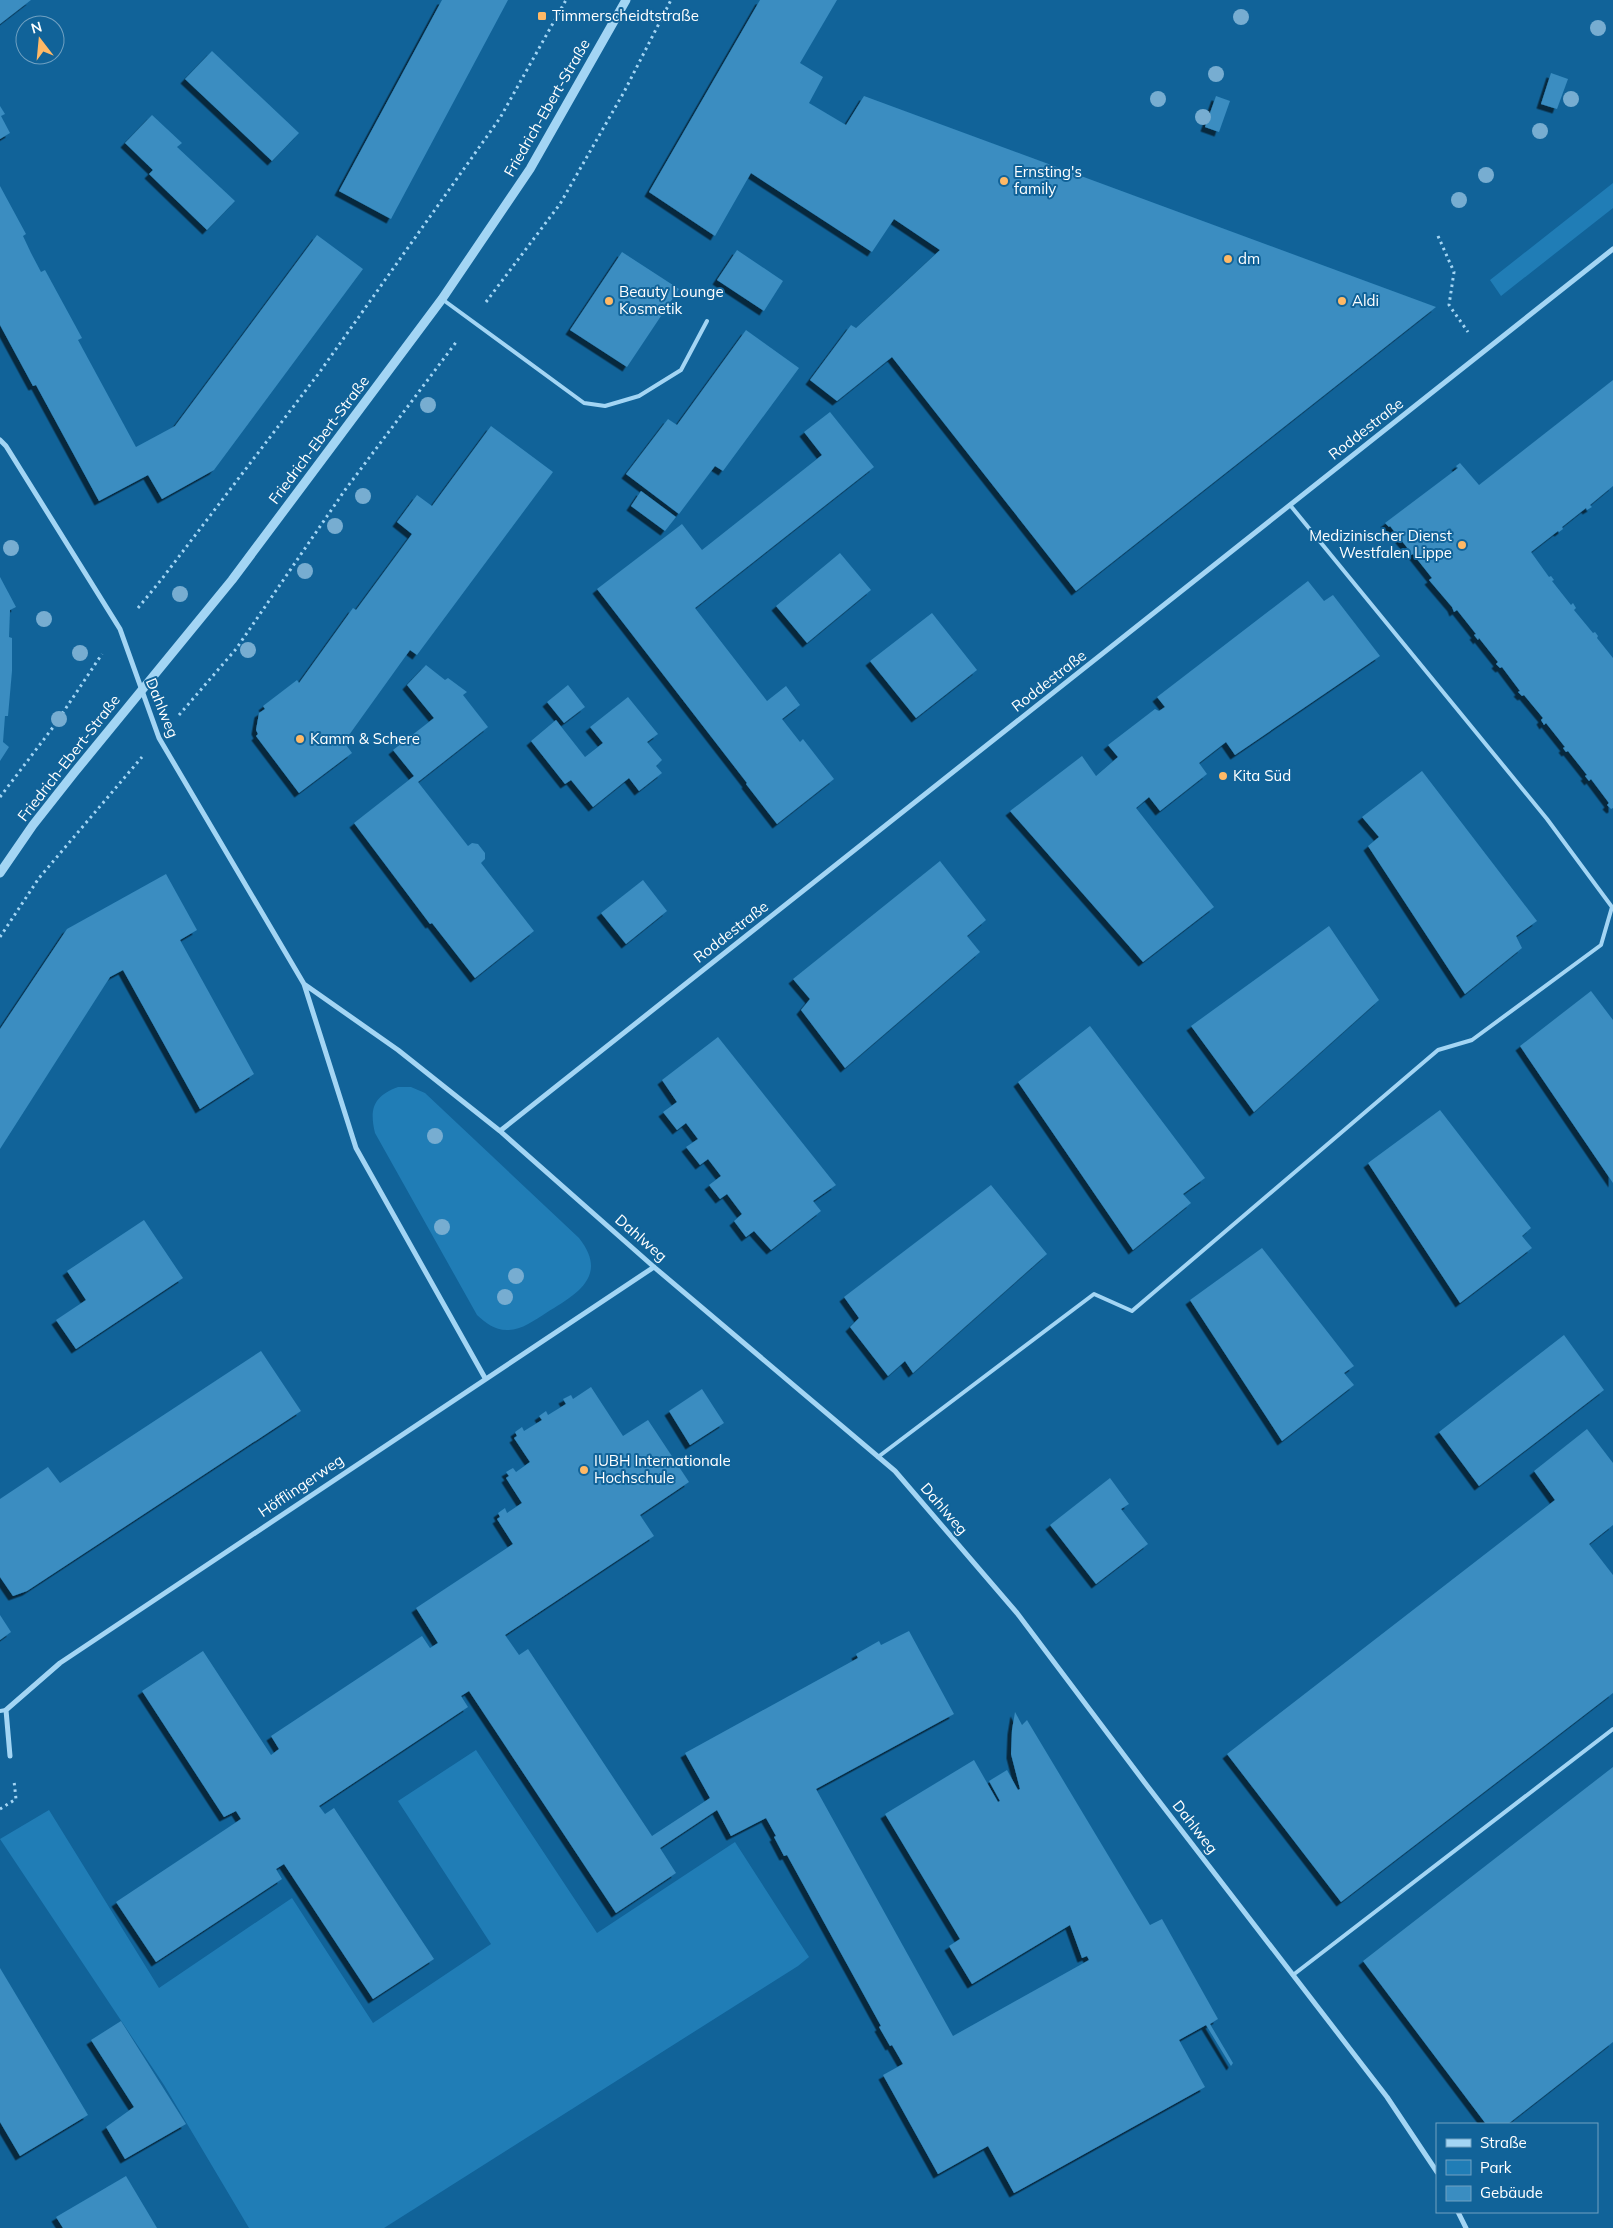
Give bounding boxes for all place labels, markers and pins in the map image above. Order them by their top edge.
place label: Timmerscheidtstraße [552,6,699,25]
marker: Timmerscheidtstraße [536,10,548,22]
place label: Ernsting's family [1014,162,1082,198]
marker: Ernsting's family [998,175,1010,187]
place label: dm [1238,249,1260,268]
marker: dm [1222,253,1234,265]
place label: Beauty Lounge Kosmetik [619,282,724,318]
place label: Aldi [1352,291,1379,310]
marker: Beauty Lounge Kosmetik [603,295,615,307]
marker: Aldi [1336,295,1348,307]
place label: Medizinischer Dienst Westfalen Lippe [1309,526,1452,562]
marker: Medizinischer Dienst Westfalen Lippe [1456,539,1468,551]
place label: Kamm & Schere [310,729,420,748]
marker: Kamm & Schere [294,733,306,745]
place label: Kita Süd [1233,766,1291,785]
marker: Kita Süd [1217,770,1229,782]
place label: IUBH Internationale Hochschule [594,1451,731,1487]
marker: IUBH Internationale Hochschule [578,1464,590,1476]

